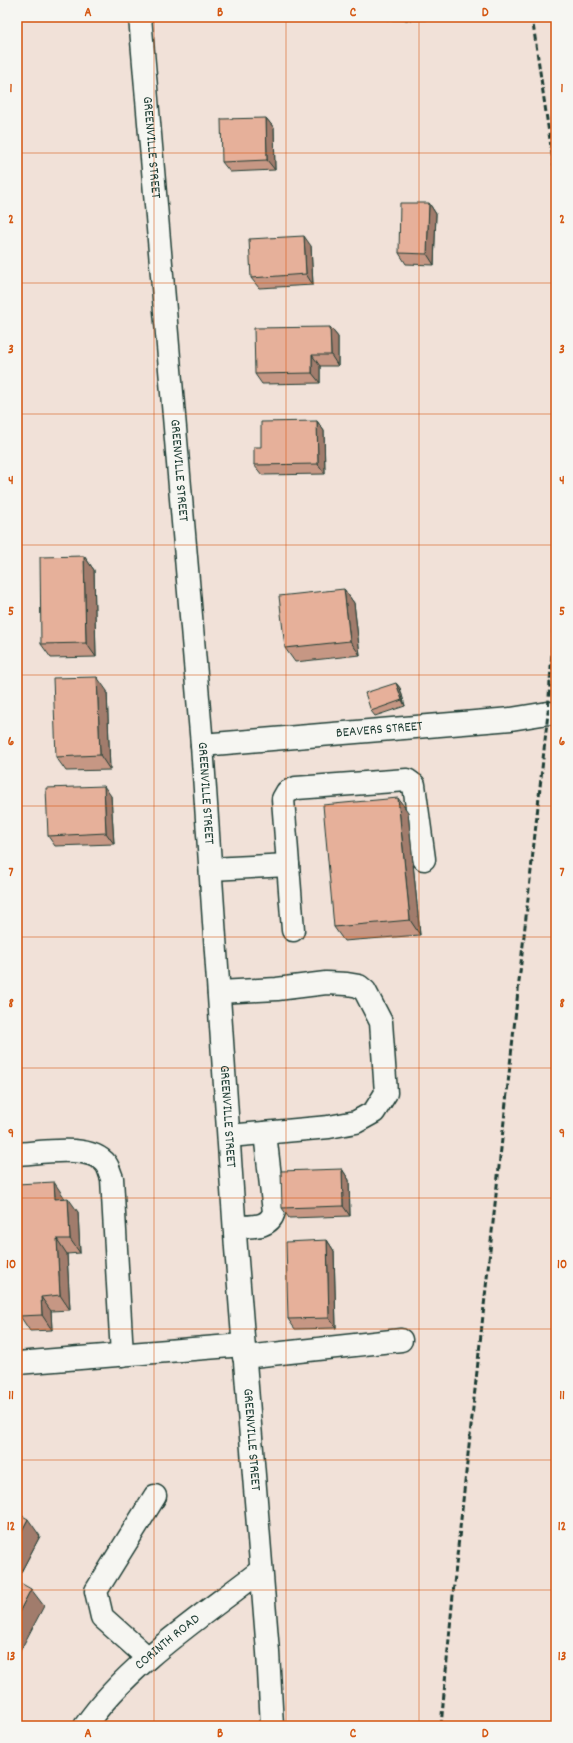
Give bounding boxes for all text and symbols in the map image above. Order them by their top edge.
text: A [84,4,92,23]
text: B [217,4,223,23]
text: C [350,4,357,23]
text: D [482,4,489,23]
text: 1 [10,80,13,99]
text: 1 [561,80,564,99]
street label: GREENVILLE STREET [137,96,165,200]
text: 2 [8,211,14,230]
text: 2 [559,211,565,230]
text: 3 [8,341,14,360]
text: 3 [559,341,565,360]
street label: GREENVILLE STREET [164,418,193,523]
text: 4 [8,472,14,491]
text: 4 [559,472,565,491]
text: 5 [8,603,14,622]
text: 5 [559,603,565,622]
street label: BEAVERS STREET [335,716,424,744]
text: 6 [8,733,15,752]
text: 6 [559,733,566,752]
street label: GREENVILLE STREET [192,741,219,846]
text: 7 [9,864,14,883]
text: 7 [560,864,565,883]
text: 8 [8,995,14,1014]
text: 8 [559,995,565,1014]
street label: GREENVILLE STREET [214,1065,241,1169]
text: 9 [8,1125,14,1144]
text: 9 [559,1125,565,1144]
text: 10 [6,1256,16,1275]
text: 10 [557,1256,567,1275]
text: 11 [8,1387,14,1406]
text: 11 [559,1387,565,1406]
street label: GREENVILLE STREET [237,1388,265,1492]
text: 12 [7,1518,16,1537]
text: 12 [558,1518,567,1537]
street label: CORINTH ROAD [131,1610,204,1675]
text: 13 [7,1648,16,1667]
text: 13 [558,1648,567,1667]
text: A [84,1725,92,1743]
text: B [217,1725,223,1743]
text: C [350,1725,357,1743]
text: D [482,1725,489,1743]

